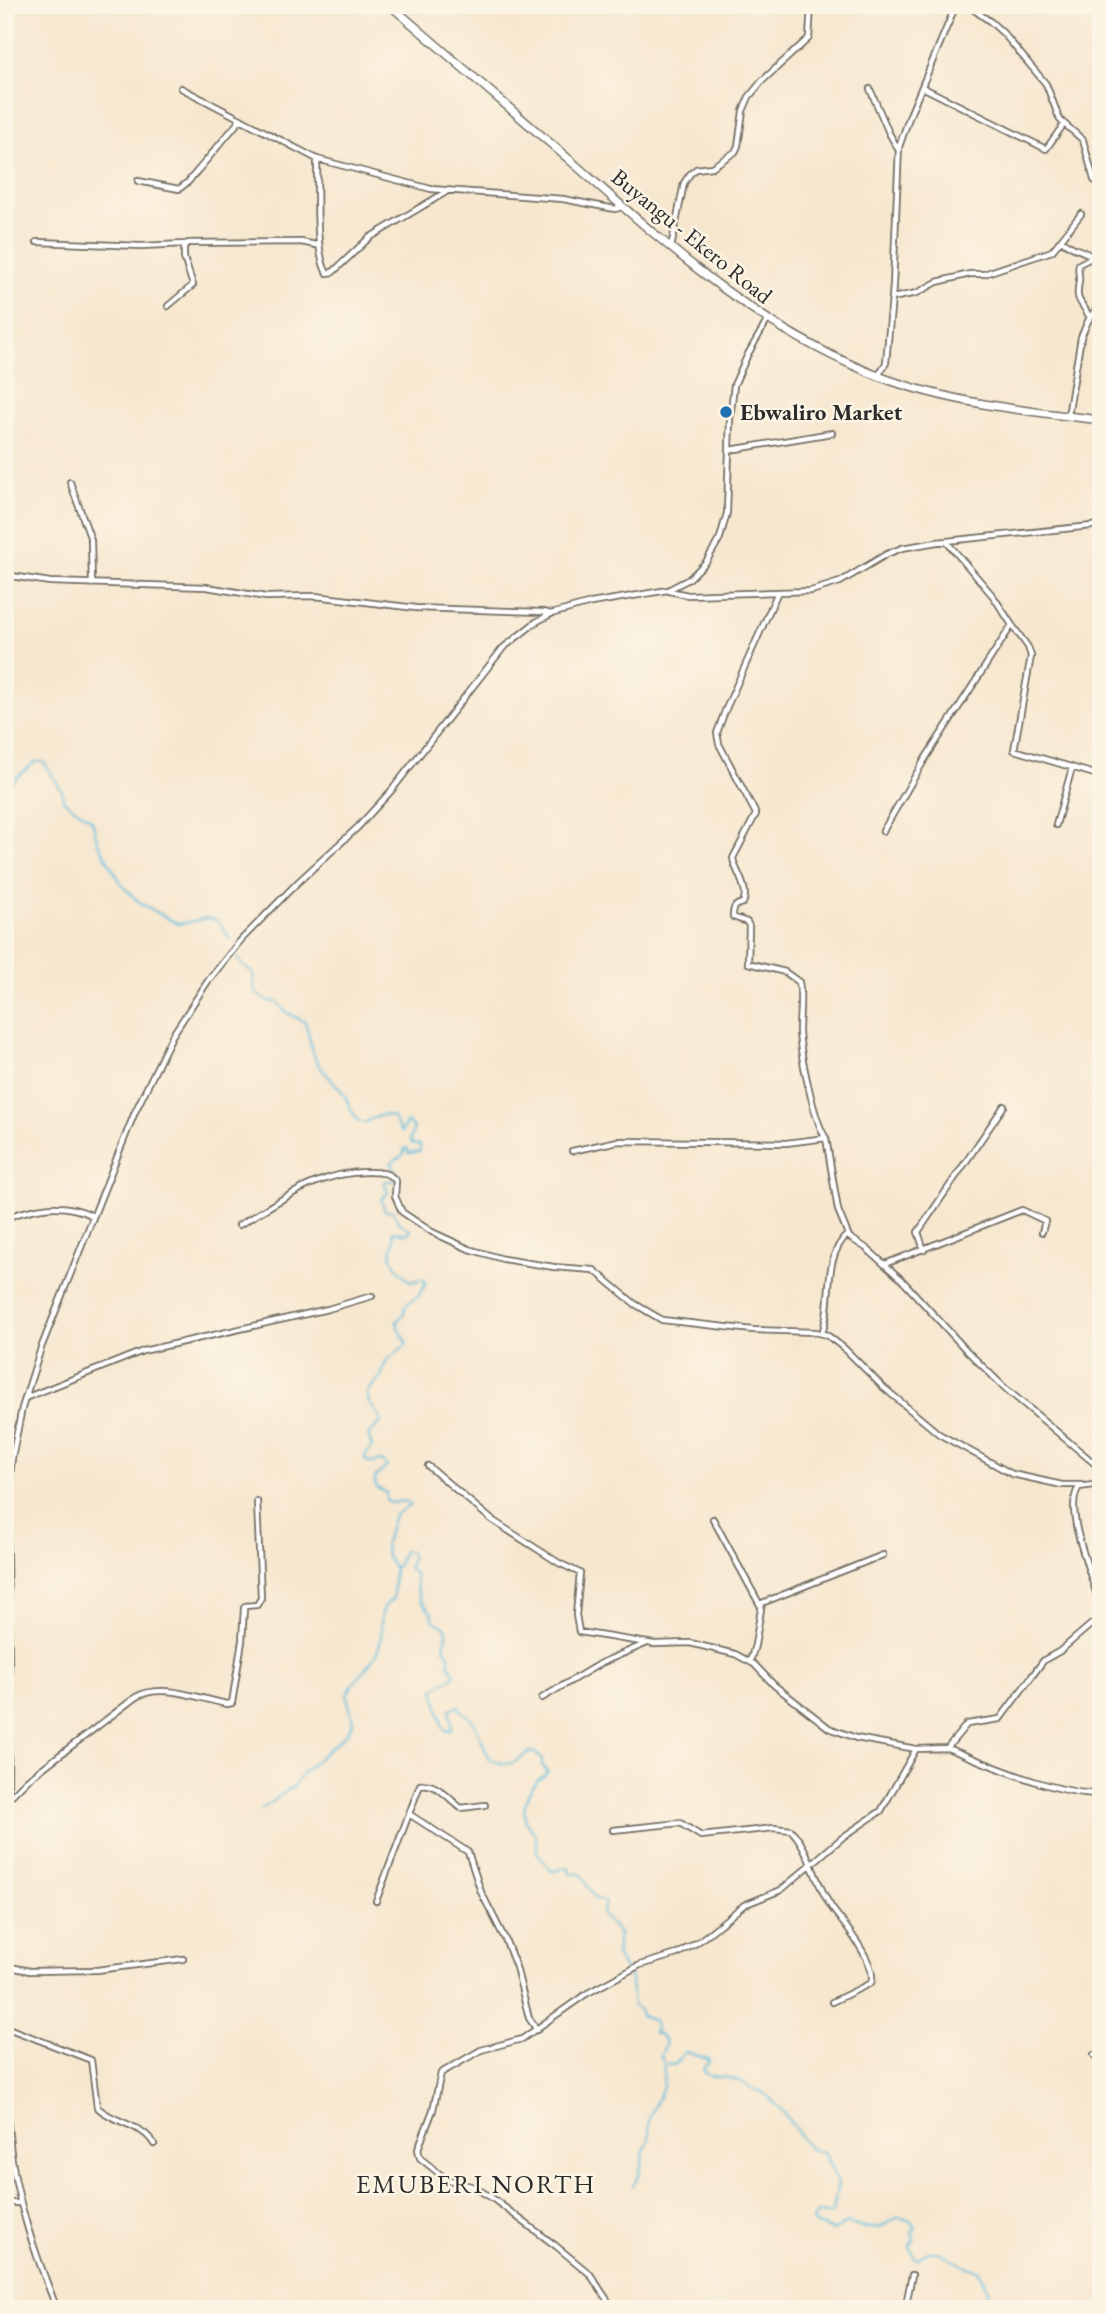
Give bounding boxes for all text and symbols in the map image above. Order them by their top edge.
street label: Buyangu - Ekero Road [605,162,779,310]
place label: Ebwaliro Market [740,397,903,427]
marker: Ebwaliro Market [718,404,734,420]
district label: EMUBERI NORTH [356,2167,596,2201]

